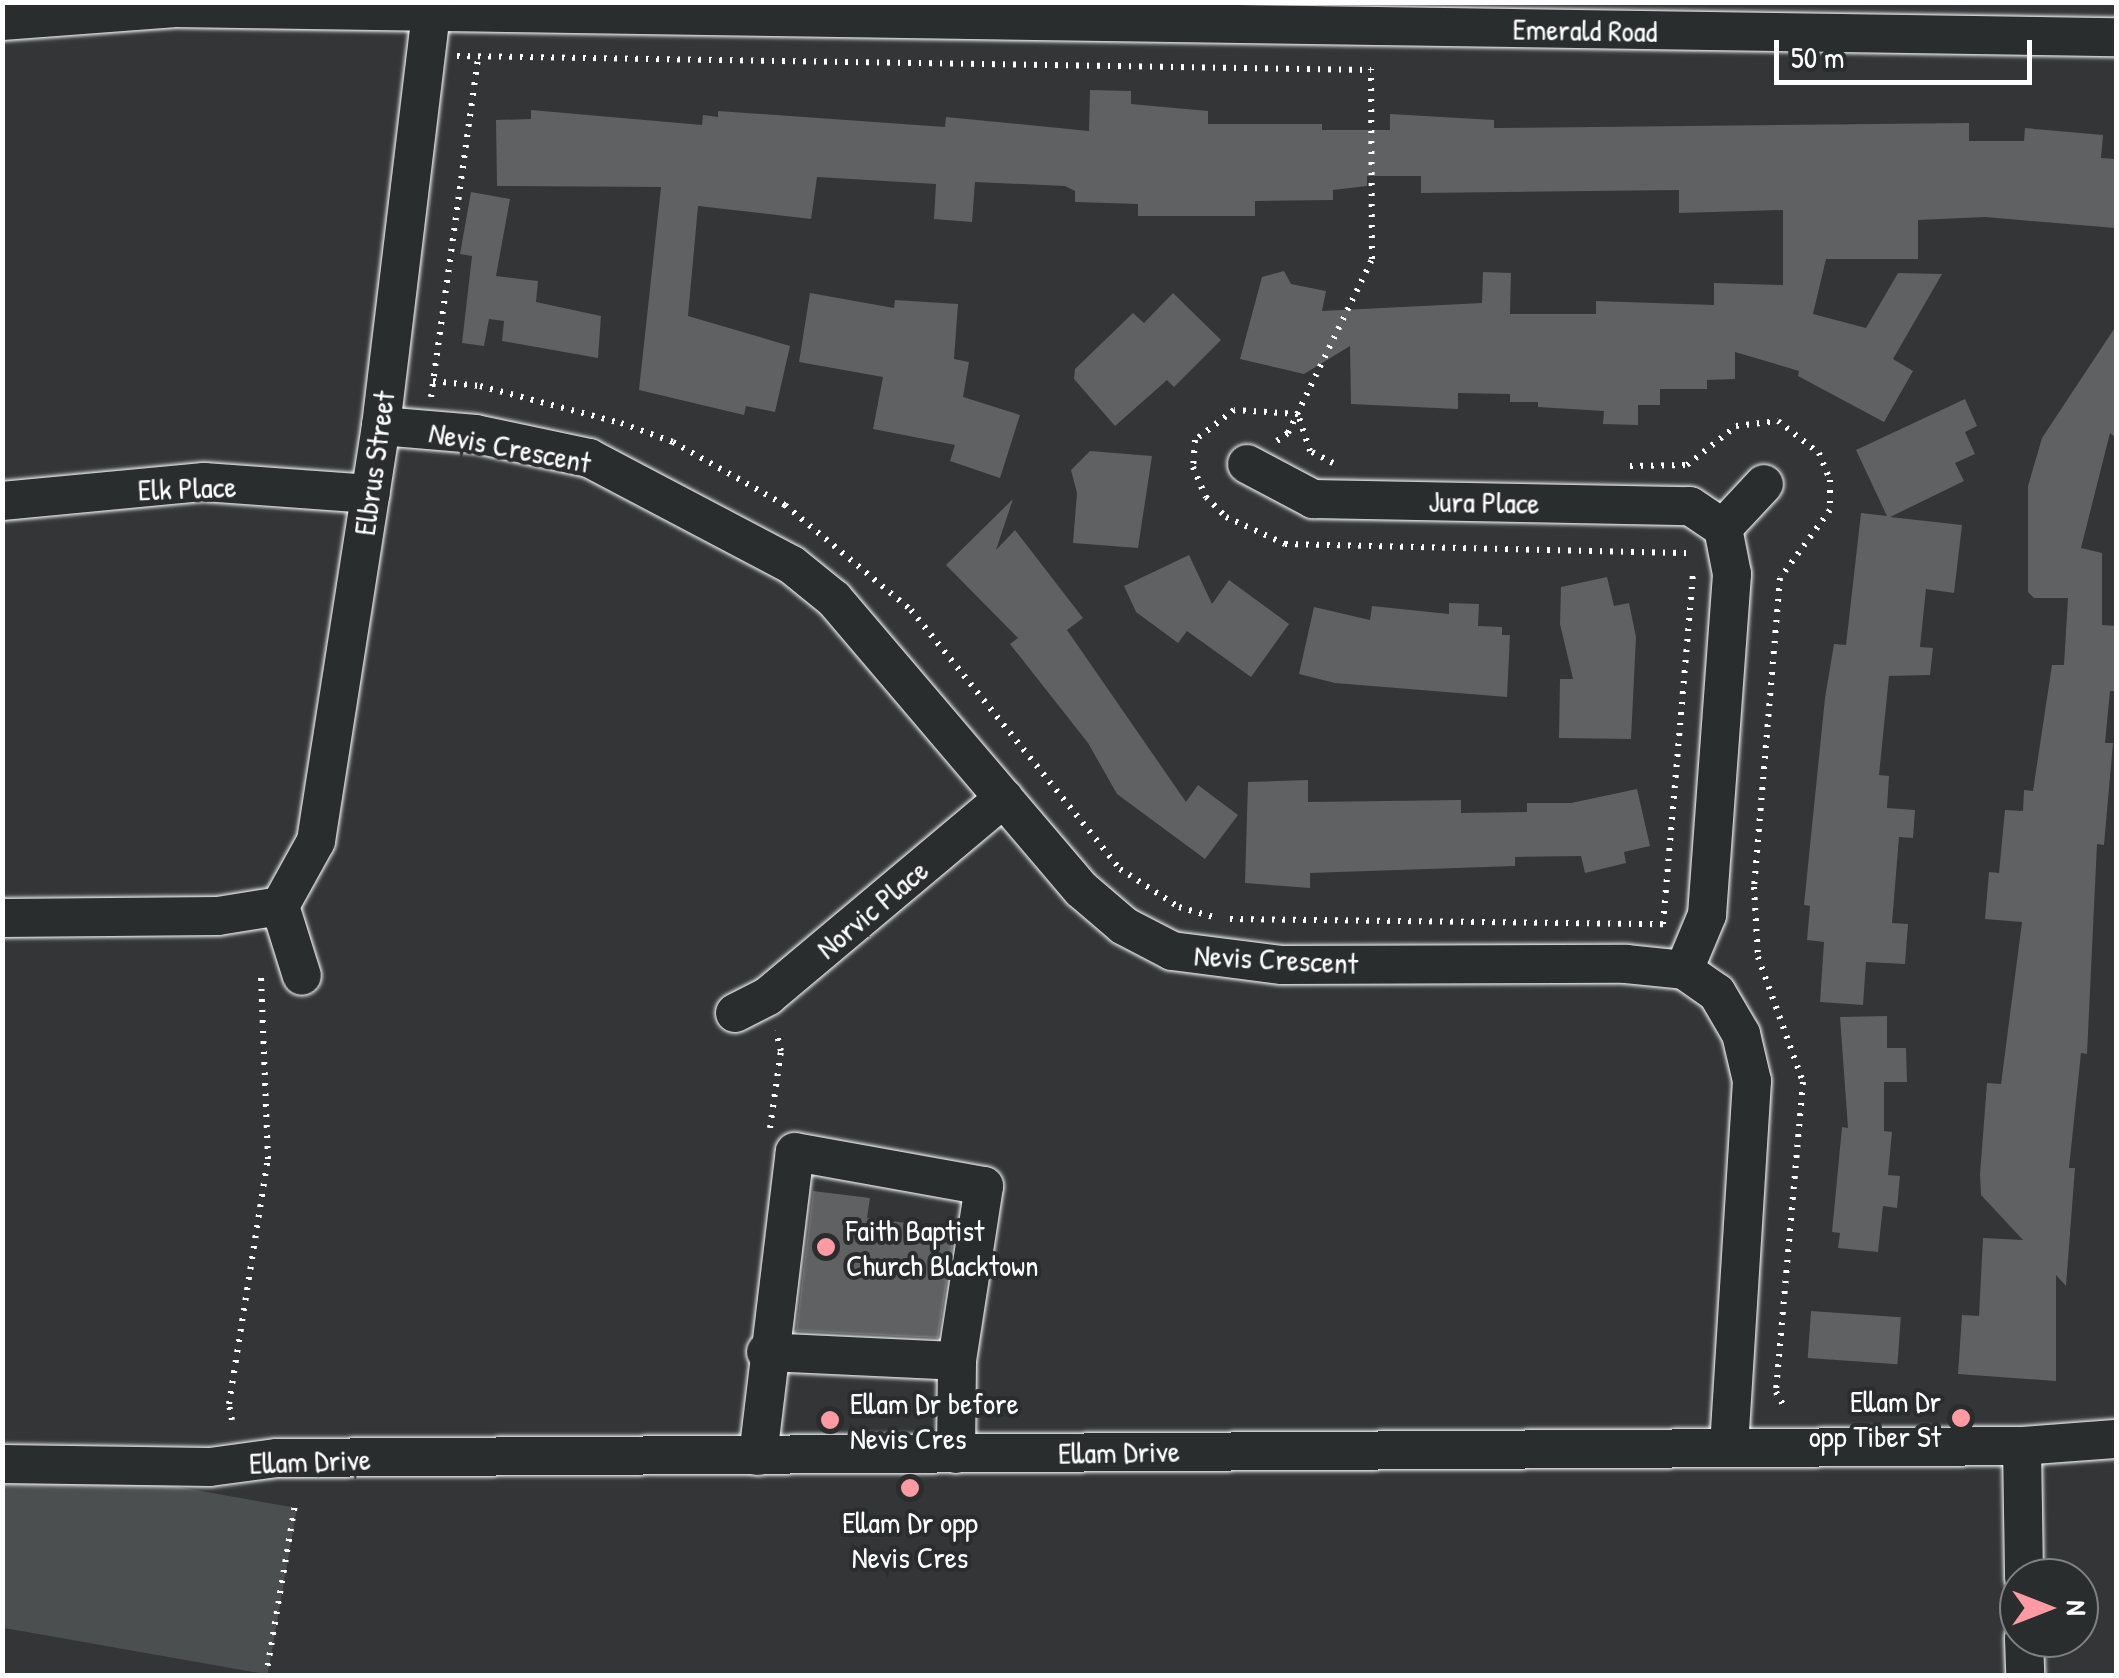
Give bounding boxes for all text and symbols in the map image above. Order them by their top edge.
street label: Emerald Road [1512,11,1658,49]
scale bar [1779,20,2036,82]
text: 50 m [1791,37,1844,77]
street label: Elbrus Street [346,388,402,538]
street label: Nevis Crescent [426,414,594,480]
street label: Elk Place [137,468,237,508]
street label: Jura Place [1428,483,1540,521]
street label: Norvic Place [809,852,935,966]
street label: Nevis Crescent [1193,937,1359,981]
place label: Faith Baptist Church Blacktown [846,1212,1039,1282]
marker: Faith Baptist Church Blacktown [815,1236,837,1258]
place label: Ellam Dr opp Tiber St [1809,1383,1941,1454]
place label: Ellam Dr before Nevis Cres [850,1385,1019,1456]
marker: Ellam Dr opp Tiber St [1950,1407,1972,1429]
marker: Ellam Dr before Nevis Cres [819,1409,841,1431]
street label: Ellam Drive [1058,1433,1180,1471]
street label: Ellam Drive [249,1441,371,1481]
marker: Ellam Dr opp Nevis Cres [899,1477,921,1499]
place label: Ellam Dr opp Nevis Cres [842,1504,978,1574]
north arrow [1999,1558,2099,1658]
text: N [2058,1601,2096,1615]

